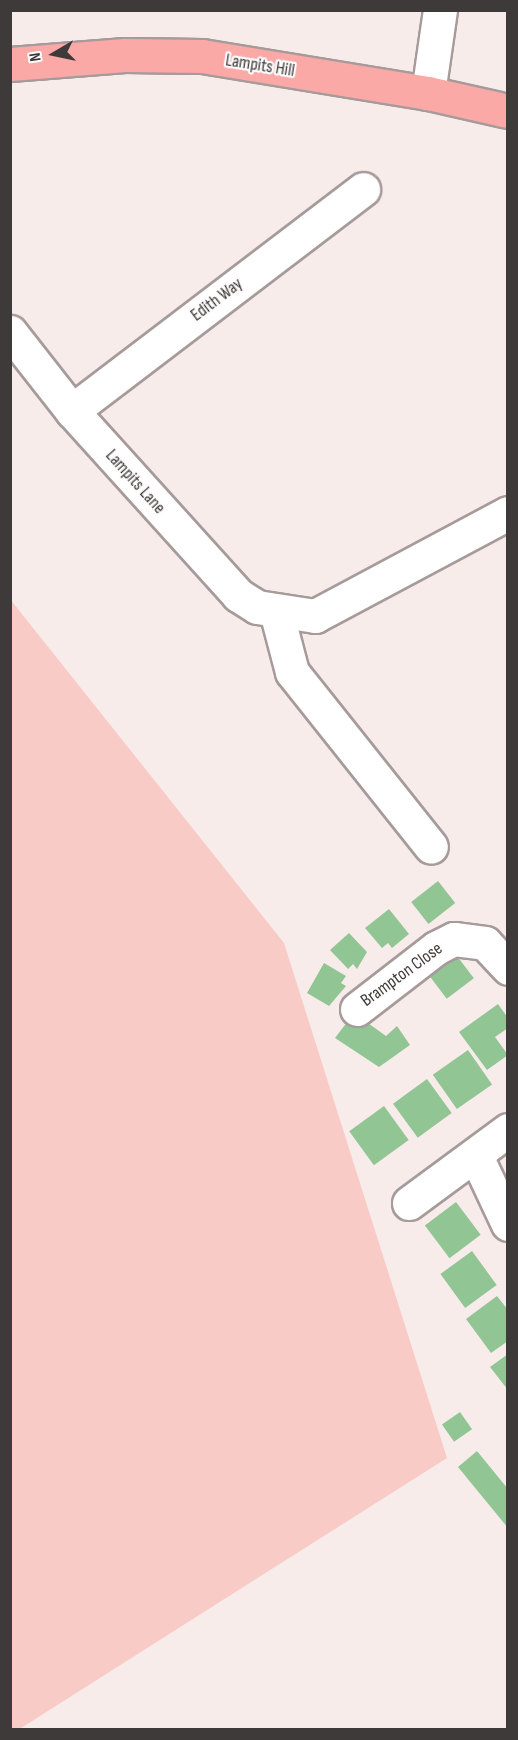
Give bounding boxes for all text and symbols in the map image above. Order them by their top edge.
north arrow [24,24,84,84]
street label: Lampits Hill [224,50,296,82]
text: N [26,51,46,63]
street label: Edith Way [187,274,247,326]
street label: Lampits Lane [100,445,170,519]
street label: Brampton Close [357,938,447,1012]

